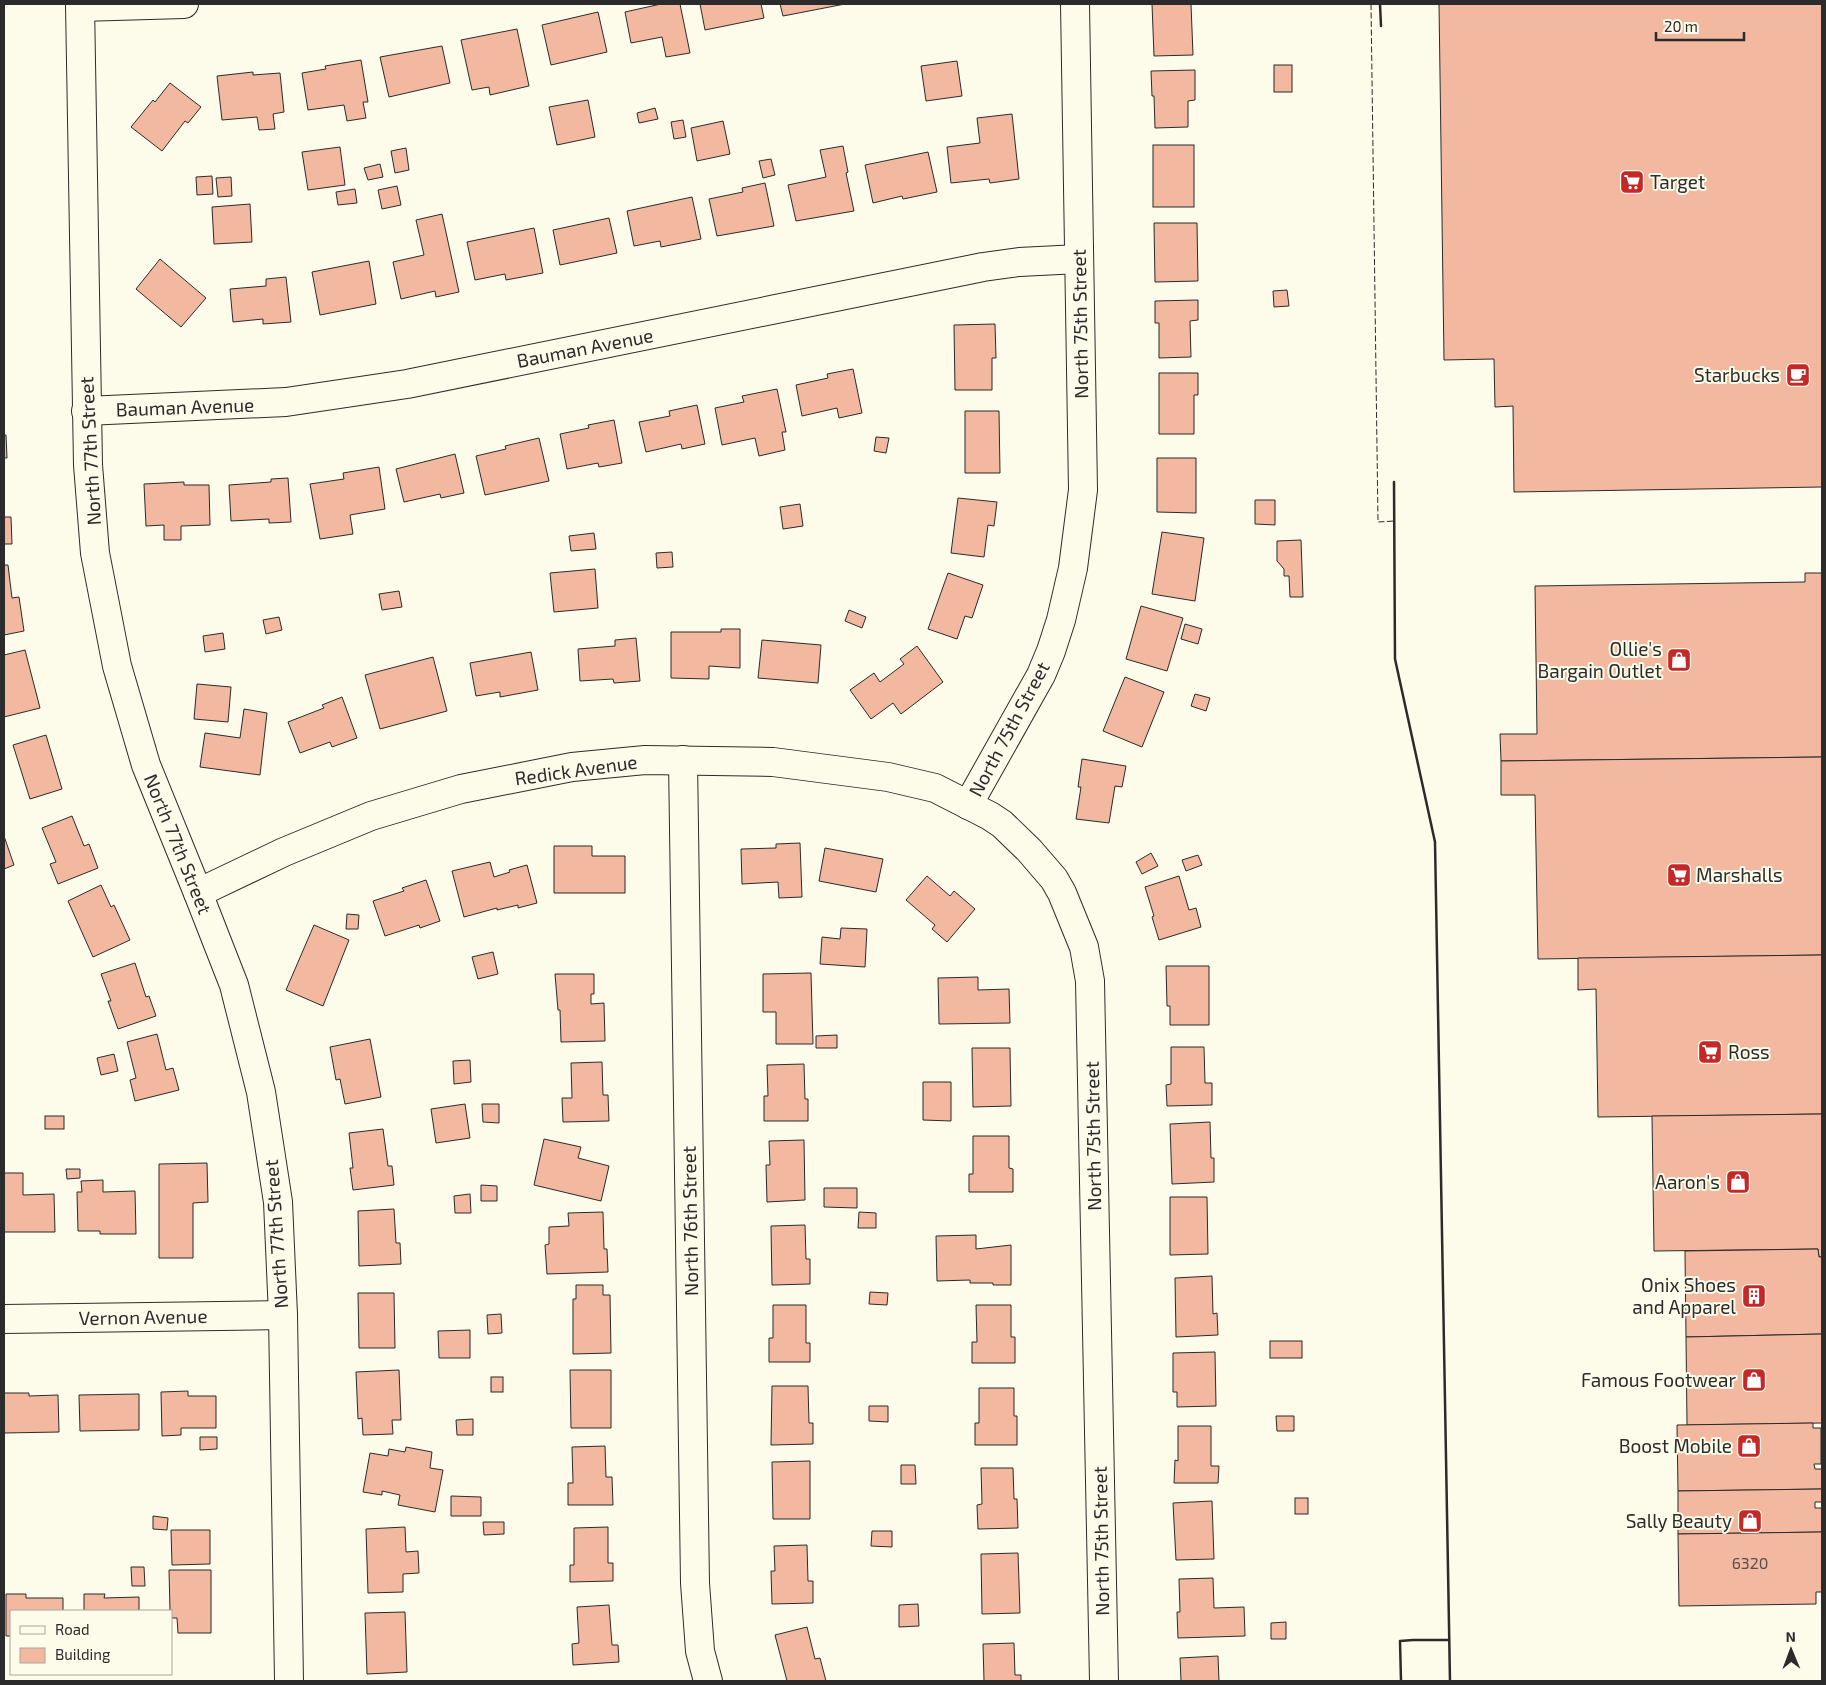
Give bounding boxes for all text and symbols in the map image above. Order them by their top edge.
scale bar [1656,10,1744,42]
text: 20 m [1664,17,1698,35]
supermarket icon: Target [1619,169,1645,195]
place label: Target [1650,170,1705,193]
street label: North 75th Street [1067,249,1092,399]
street label: Bauman Avenue [515,323,655,372]
cafe icon: Starbucks [1785,362,1811,388]
place label: Starbucks [1694,363,1780,386]
street label: North 77th Street [74,376,105,526]
street label: Bauman Avenue [115,393,255,420]
place label: Ollie's Bargain Outlet [1537,637,1662,682]
shop icon: Ollie's Bargain Outlet [1666,647,1692,673]
street label: North 75th Street [963,657,1054,800]
street label: Redick Avenue [513,750,639,789]
street label: North 77th Street [140,770,217,917]
supermarket icon: Marshalls [1666,862,1692,888]
place label: Marshalls [1696,863,1783,886]
supermarket icon: Ross [1697,1039,1723,1065]
place label: Ross [1728,1040,1770,1063]
street label: North 75th Street [1080,1061,1105,1211]
street label: North 76th Street [677,1146,702,1296]
street label: North 77th Street [259,1159,292,1309]
shop icon: Aaron's [1725,1169,1751,1195]
place label: Aaron's [1655,1170,1720,1193]
place label: Onix Shoes and Apparel [1632,1273,1736,1318]
building icon: Onix Shoes and Apparel [1741,1283,1767,1309]
street label: Vernon Avenue [78,1304,208,1329]
shop icon: Famous Footwear [1741,1367,1767,1393]
place label: Famous Footwear [1581,1368,1736,1391]
shop icon: Boost Mobile [1736,1433,1762,1459]
place label: Boost Mobile [1619,1434,1732,1457]
street label: North 75th Street [1088,1466,1113,1616]
shop icon: Sally Beauty [1737,1508,1763,1534]
place label: Sally Beauty [1626,1509,1732,1532]
house number: 6320 [1732,1553,1768,1572]
legend [10,1610,172,1675]
text: Road [55,1620,90,1638]
north arrow [1766,1625,1816,1675]
text: N [1786,1628,1796,1645]
text: Building [55,1645,111,1663]

